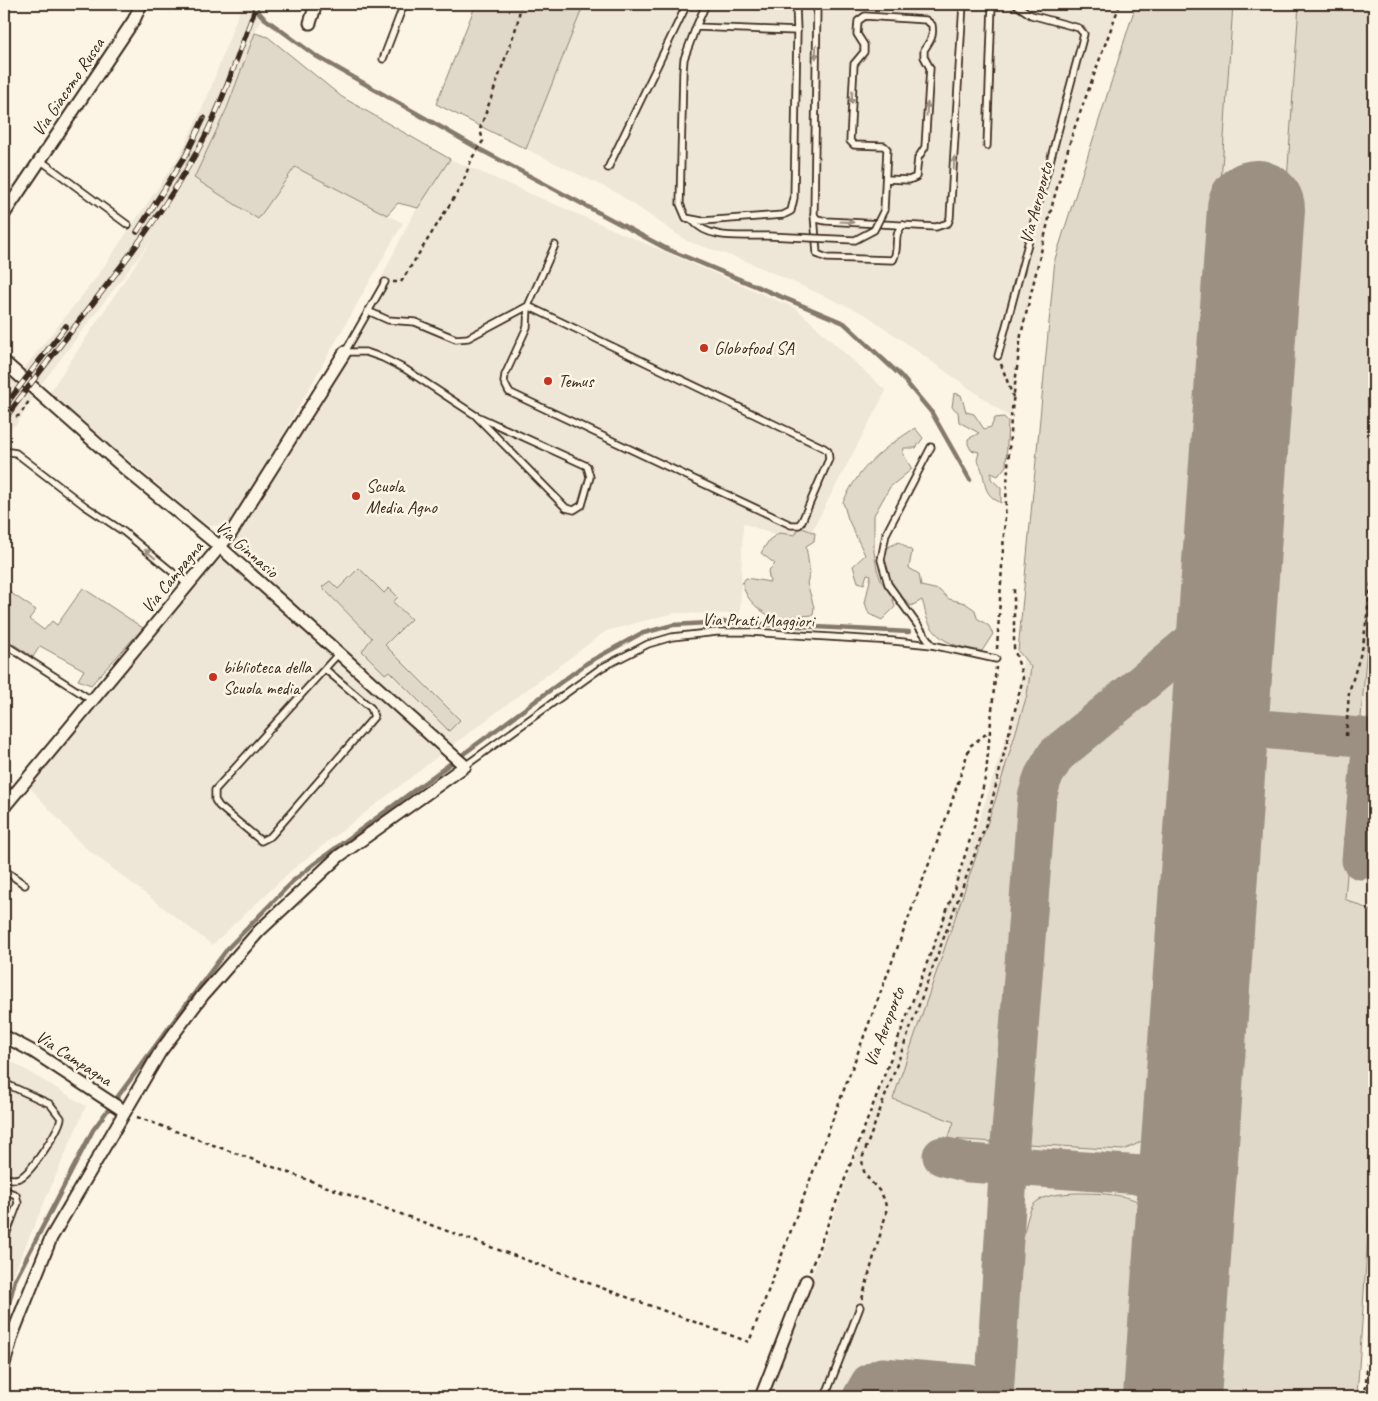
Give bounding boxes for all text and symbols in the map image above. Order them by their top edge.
street label: Via Giacomo Rusca [27,32,110,140]
one-way arrow [812,45,820,61]
one-way arrow [848,89,856,105]
one-way arrow [924,101,932,117]
one-way arrow [951,155,959,171]
street label: Via Aeroporto [1015,158,1058,246]
one-way arrow [839,219,855,227]
place label: Globofood SA [714,337,795,359]
marker: Globofood SA [698,342,710,354]
place label: Temus [558,370,595,392]
marker: Temus [542,375,554,387]
place label: Scuola Media Agno [366,475,439,518]
marker: Scuola Media Agno [350,490,362,502]
street label: Via Ginnasio [211,516,284,583]
street label: Via Campagna [136,535,209,617]
one-way arrow [144,549,157,560]
street label: Via Prati Maggiori [702,608,817,632]
place label: biblioteca della Scuola media [223,656,312,699]
marker: biblioteca della Scuola media [207,671,219,683]
street label: Via Aeroporto [859,983,910,1070]
street label: Via Campagna [32,1025,118,1092]

